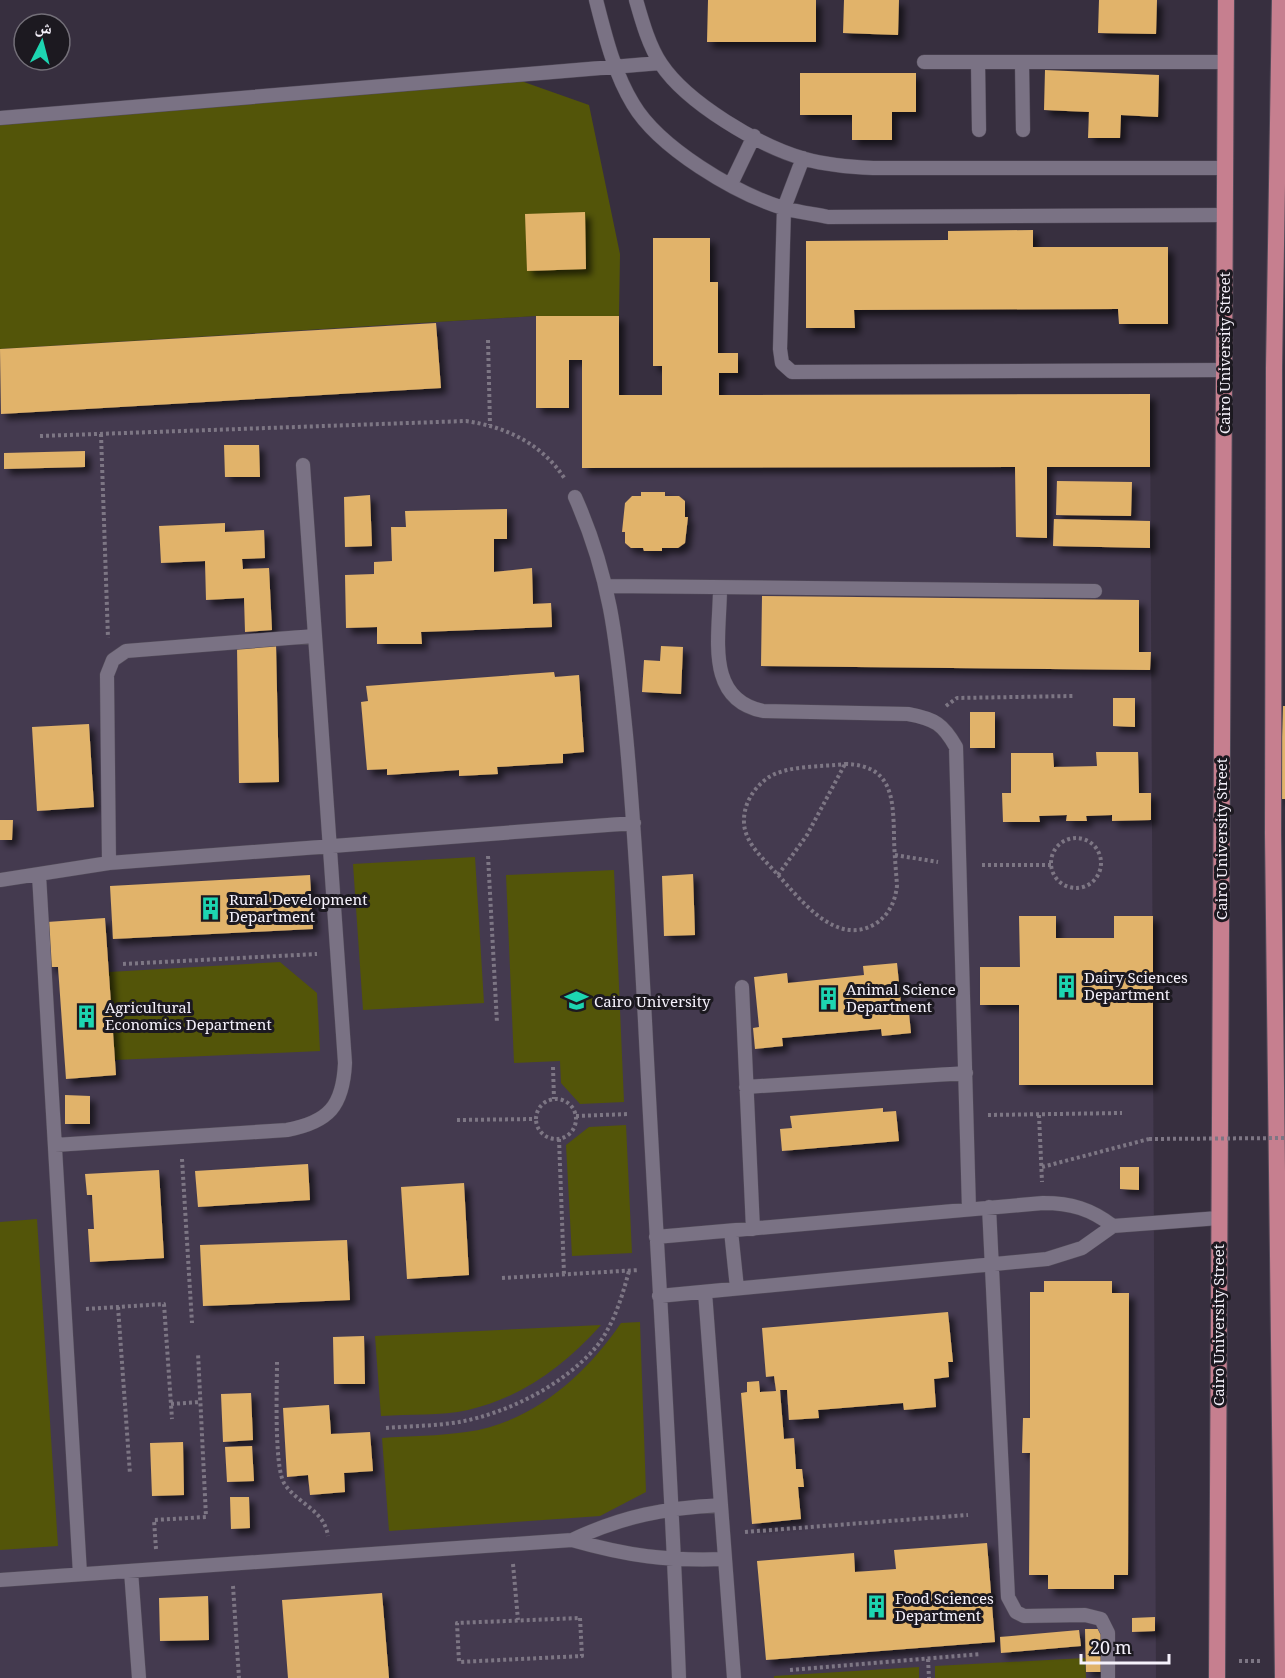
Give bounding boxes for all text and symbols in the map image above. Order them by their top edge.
north arrow [12,12,72,72]
text: ش [34,15,53,39]
street label: Cairo University Street [1214,272,1234,434]
street label: Cairo University Street [1211,758,1231,920]
place label: Rural Development Department [229,889,367,926]
building icon: Rural Development Department [198,895,224,921]
place label: Dairy Sciences Department [1084,967,1188,1004]
building icon: Dairy Sciences Department [1053,973,1079,999]
place label: Animal Science Department [846,979,956,1016]
building icon: Animal Science Department [815,985,841,1011]
school or university icon: Cairo University [563,988,589,1014]
place label: Cairo University [594,991,711,1011]
place label: Agricultural Economics Department [105,997,272,1034]
building icon: Agricultural Economics Department [74,1003,100,1029]
street label: Cairo University Street [1208,1244,1228,1406]
place label: Food Sciences Department [895,1588,994,1625]
building icon: Food Sciences Department [864,1594,890,1620]
scale bar [1081,1627,1170,1665]
text: 20 m [1090,1635,1132,1659]

